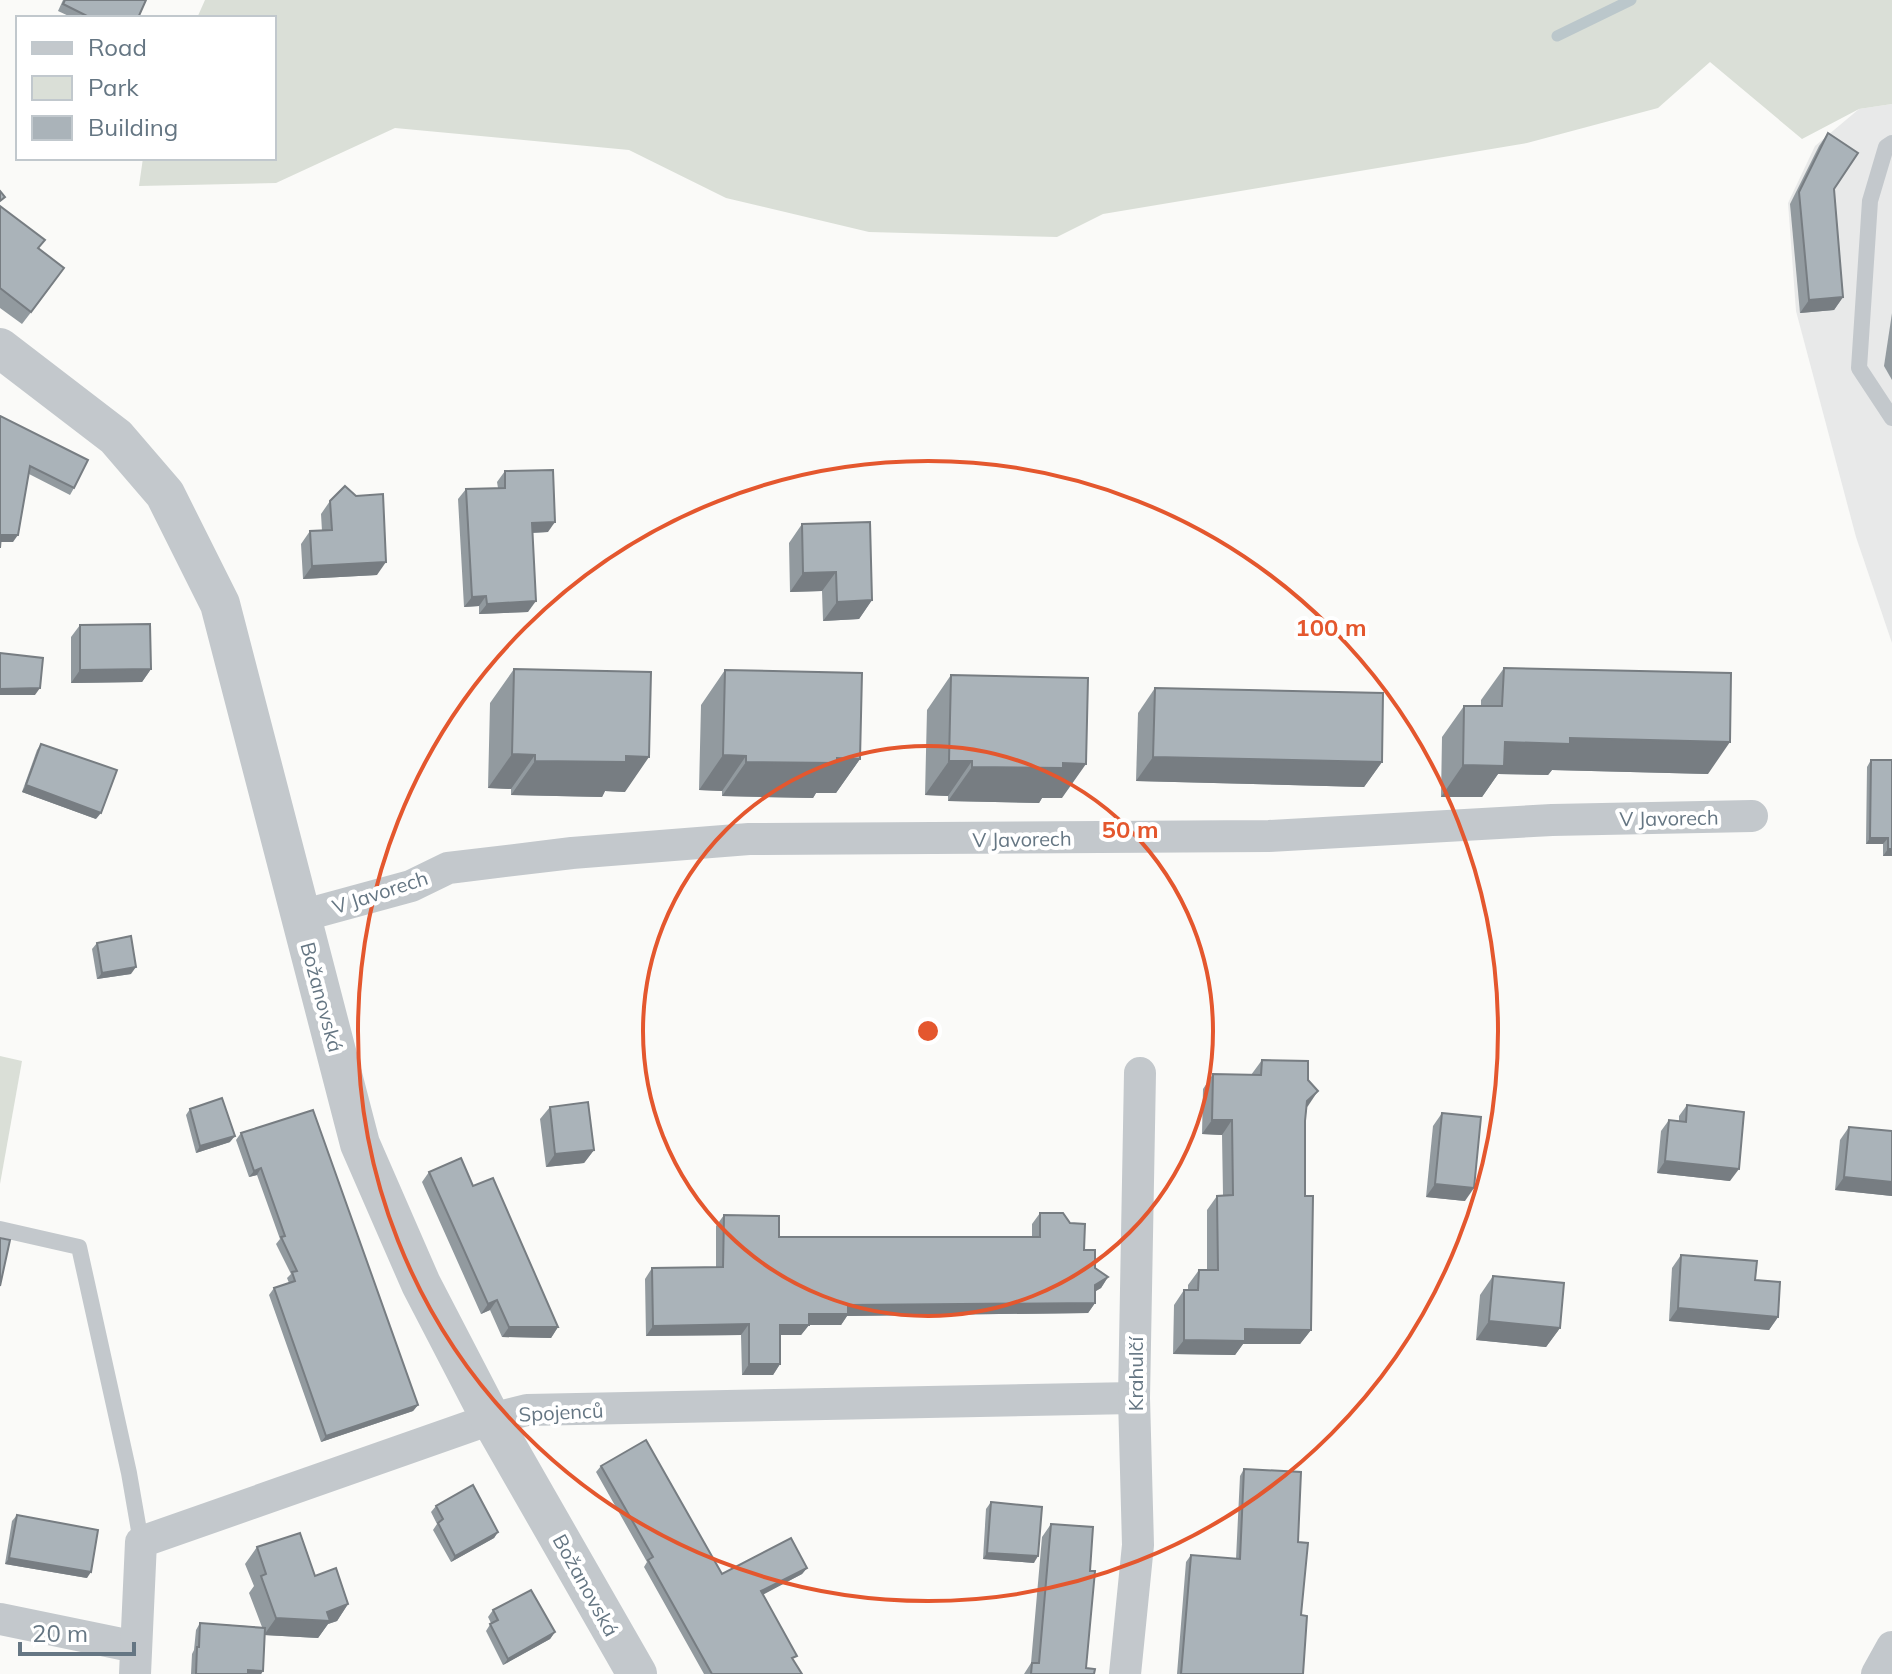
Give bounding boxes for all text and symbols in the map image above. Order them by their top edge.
legend [16,16,276,160]
text: Road [88,32,147,62]
text: Park [88,72,139,102]
text: Building [88,112,178,142]
text: 100 m [1295,612,1367,642]
street label: V Javorech [1619,805,1719,831]
text: 50 m [1102,814,1158,844]
street label: V Javorech [972,826,1072,852]
street label: V Javorech [329,865,431,919]
street label: Božanovská [295,939,349,1055]
centre of rings [914,1017,942,1045]
street label: Krahulčí [1123,1336,1148,1411]
street label: Spojenců [518,1397,604,1427]
street label: Božanovská [548,1530,624,1640]
scale bar [20,1606,134,1656]
text: 20 m [32,1618,88,1648]

